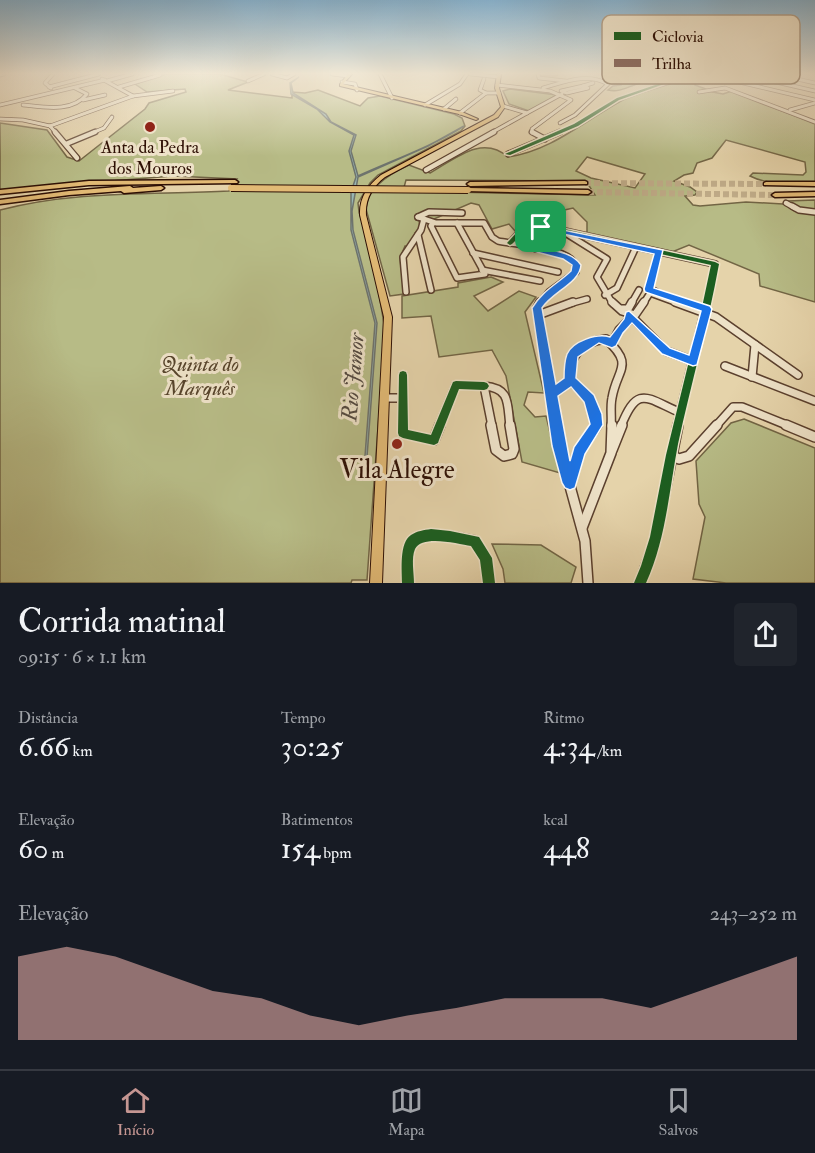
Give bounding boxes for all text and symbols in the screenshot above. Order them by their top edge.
legend [602,15,800,84]
text: Ciclovia [652,27,704,47]
text: Trilha [652,54,692,74]
marker: Anta da Pedra dos Mouros [143,120,157,134]
place label: Anta da Pedra dos Mouros [100,136,200,180]
pin [515,201,566,252]
icon: arrive [524,210,557,243]
water label: Rio Jamor [335,330,371,423]
park label: Quinta do Marquês [161,351,239,402]
marker: Vila Alegre [390,437,404,451]
place label: Vila Alegre [339,454,455,486]
text: Corrida matinal [18,601,226,642]
button: share [734,603,797,666]
text: 09:15 · 6 × 1.1 km [18,644,146,669]
text: Distância [18,708,78,728]
text: Tempo [281,708,325,728]
text: Ritmo [543,708,584,728]
text: 6.66 [18,728,69,765]
text: 30:25 [281,728,343,765]
text: 4:34 [543,728,595,765]
text: km [69,741,93,761]
text: /km [595,741,622,761]
text: Elevação [18,810,74,830]
text: Batimentos [281,810,353,830]
text: kcal [543,810,568,830]
text: 60 [18,830,49,867]
text: 154 [281,830,320,867]
text: 448 [543,830,590,867]
text: m [49,843,64,863]
text: bpm [320,843,352,863]
text: Elevação [18,901,88,926]
text: 243–252 m [710,901,797,926]
tab: Início [117,1084,154,1140]
tab: Mapa [388,1084,425,1140]
tab: Salvos [659,1084,698,1140]

